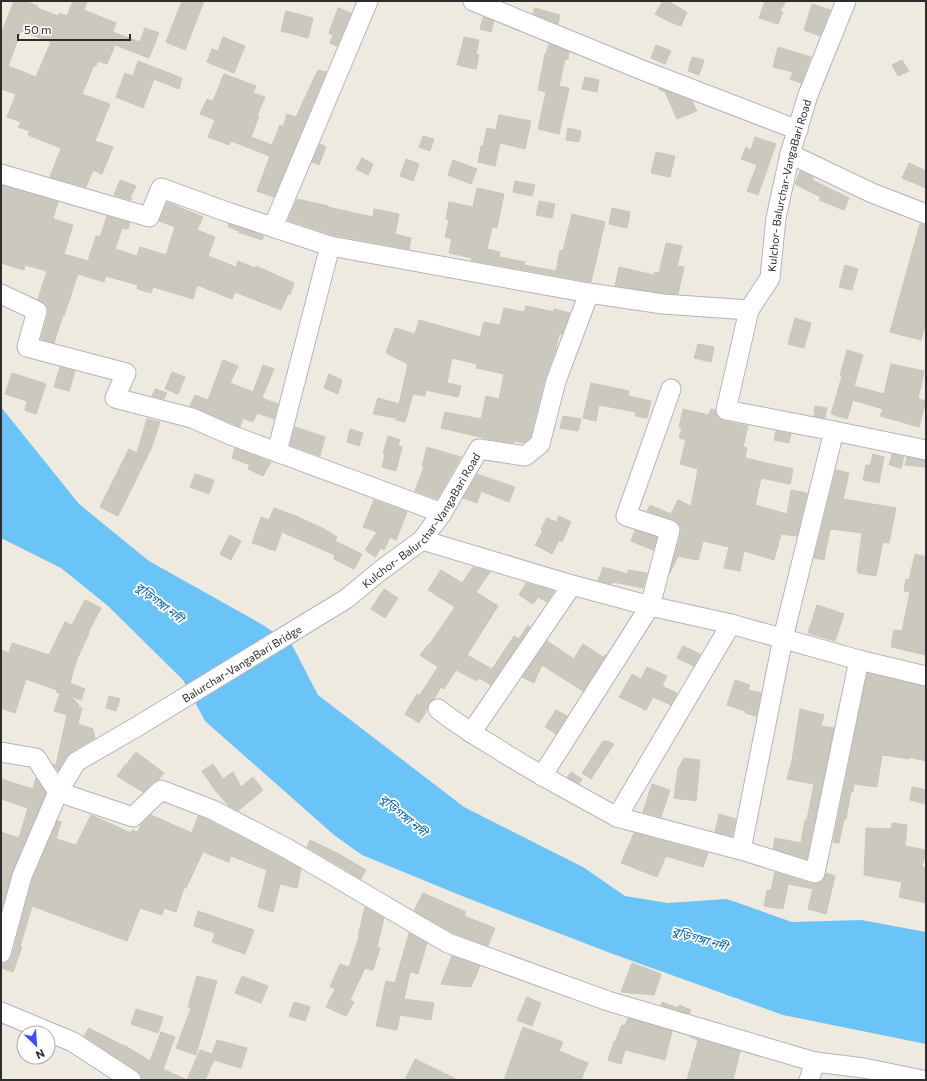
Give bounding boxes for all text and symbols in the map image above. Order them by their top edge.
scale bar [18,16,130,42]
text: 50 m [24,22,52,36]
street label: Kulchor- Balurchar-VangaBari Road [764,98,813,272]
street label: Kulchor- Balurchar-VangaBari Road [359,450,482,590]
water label: বুড়িগঙ্গা নদী [132,579,189,628]
street label: Balurchar-VangaBari Bridge [179,621,304,704]
water label: বুড়িগঙ্গা নদী [377,791,433,841]
water label: বুড়িগঙ্গা নদী [670,923,732,955]
north arrow [16,1025,56,1065]
text: N [34,1047,47,1062]

